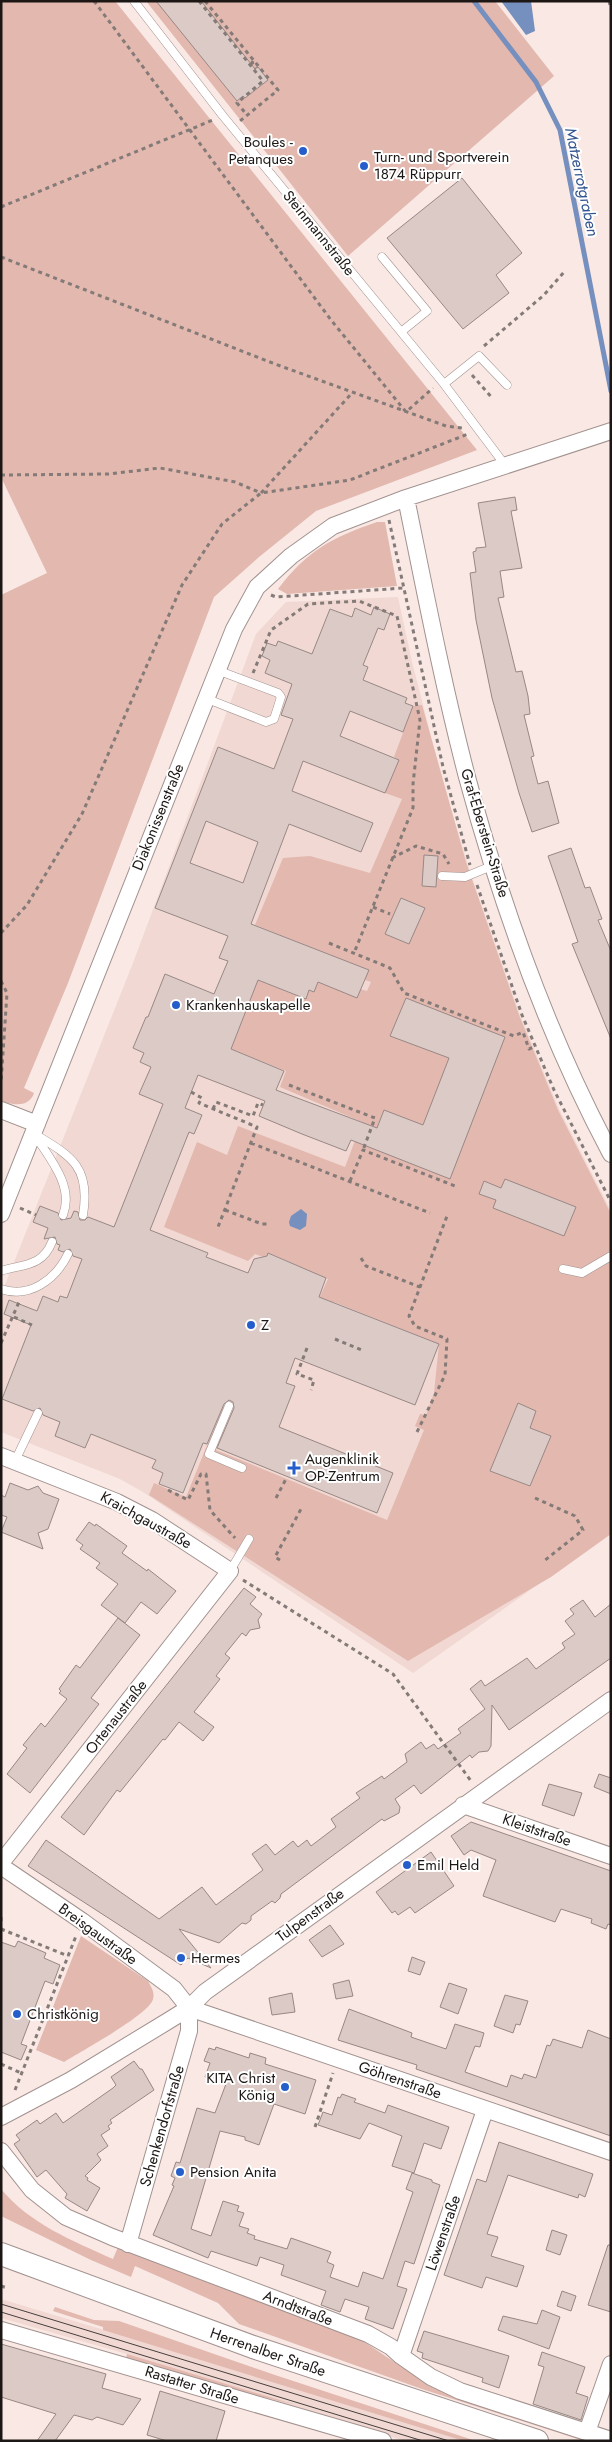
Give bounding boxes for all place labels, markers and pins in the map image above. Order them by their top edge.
place label: Boules - Petanques [229,131,294,170]
marker: Boules - Petanques [297,145,309,157]
place label: Turn- und Sportverein 1874 Rüppurr [374,146,509,185]
marker: Turn- und Sportverein 1874 Rüppurr [358,160,370,172]
place label: Krankenhauskapelle [186,994,311,1016]
marker: Krankenhauskapelle [170,999,182,1011]
place label: Z [261,1314,269,1336]
marker: Z [245,1319,257,1331]
place label: Augenklinik OP-Zentrum [305,1448,380,1487]
marker: Augenklinik OP-Zentrum [287,1461,301,1475]
place label: Emil Held [417,1854,479,1876]
marker: Emil Held [401,1859,413,1871]
place label: Hermes [191,1947,240,1969]
marker: Hermes [175,1952,187,1964]
place label: Christkönig [27,2003,99,2025]
marker: Christkönig [11,2008,23,2020]
place label: KITA Christ König [206,2067,275,2106]
marker: KITA Christ König [279,2081,291,2093]
place label: Pension Anita [190,2161,276,2183]
marker: Pension Anita [174,2166,186,2178]

